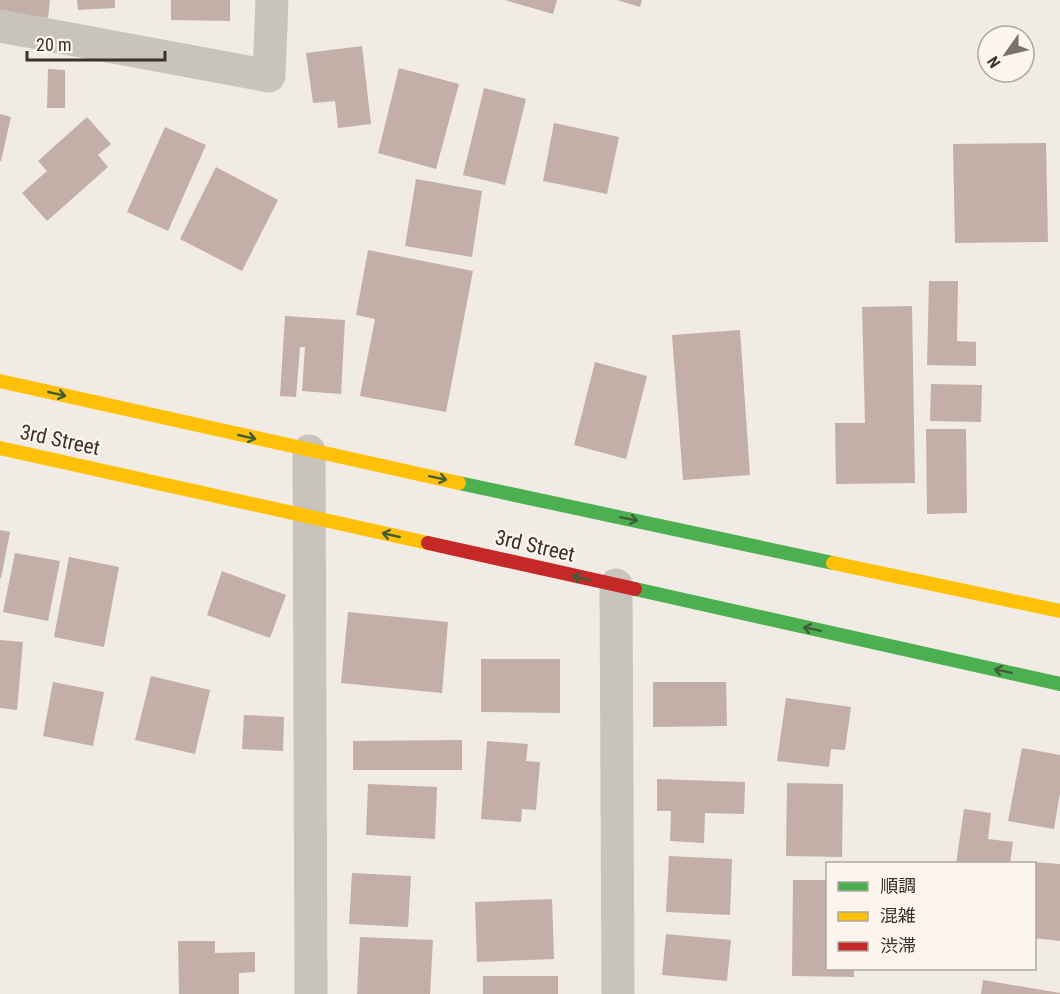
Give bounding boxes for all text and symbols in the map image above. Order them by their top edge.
scale bar [27,24,165,62]
north arrow [976,24,1036,84]
text: 20 m [36,34,71,55]
text: N [983,53,1005,71]
one-way arrow [47,389,66,400]
street label: 3rd Street [18,420,102,460]
one-way arrow [237,432,257,443]
one-way arrow [428,473,447,484]
one-way arrow [618,514,638,525]
street label: 3rd Street [493,525,577,567]
one-way arrow [382,529,401,540]
one-way arrow [572,571,591,583]
one-way arrow [803,623,823,634]
one-way arrow [994,665,1013,676]
legend [826,862,1036,970]
text: 順調 [880,875,916,896]
text: 混雑 [880,905,916,926]
text: 渋滞 [880,935,916,956]

